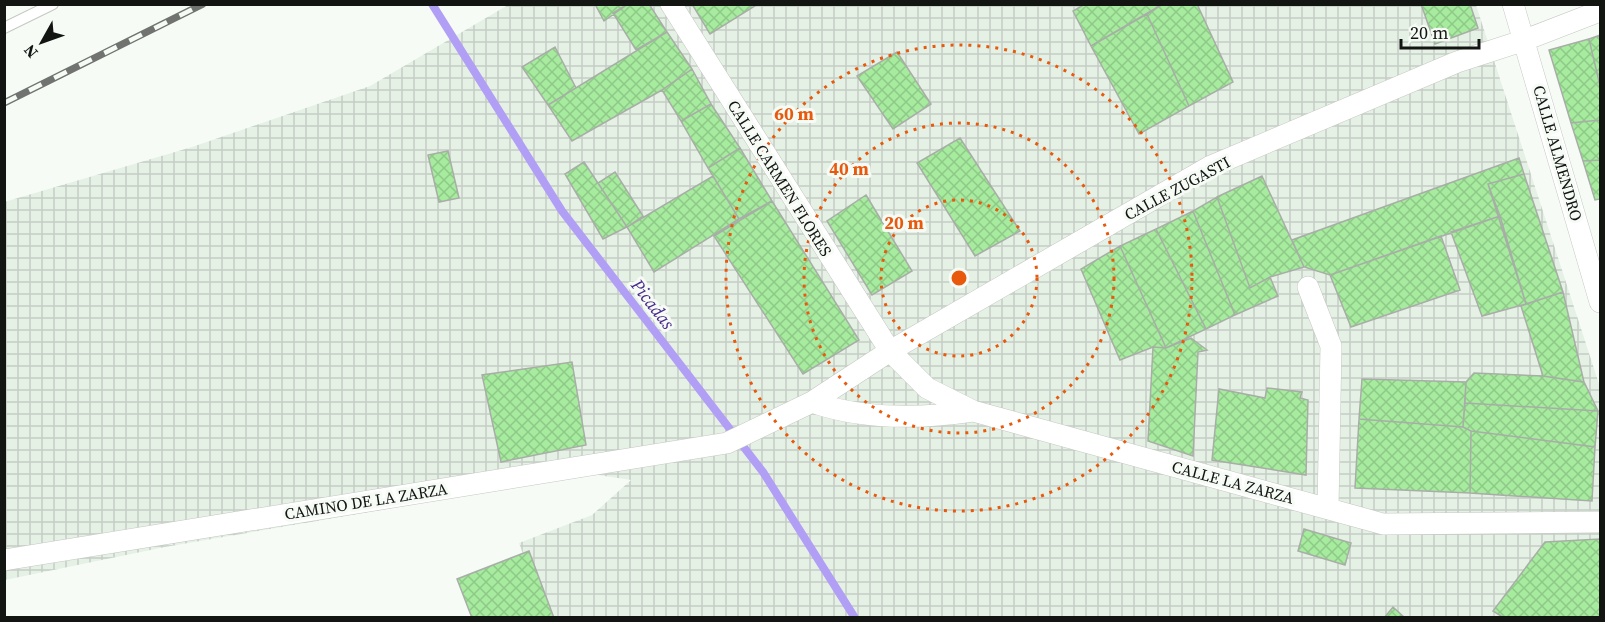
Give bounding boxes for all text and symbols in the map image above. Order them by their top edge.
north arrow [12,12,72,72]
scale bar [1401,12,1479,50]
text: 20 m [1410,20,1448,45]
text: N [18,40,43,63]
street label: CALLE ALMENDRO [1528,83,1588,223]
street label: CALLE CARMEN FLORES [723,96,837,260]
text: 60 m [774,101,814,126]
street label: CALLE ZUGASTI [1120,151,1234,225]
text: 40 m [829,156,869,181]
text: 20 m [884,210,924,235]
centre of rings [949,268,969,288]
water label: Picadas [625,273,681,335]
street label: CALLE LA ZARZA [1169,455,1297,509]
street label: CAMINO DE LA ZARZA [283,477,449,525]

